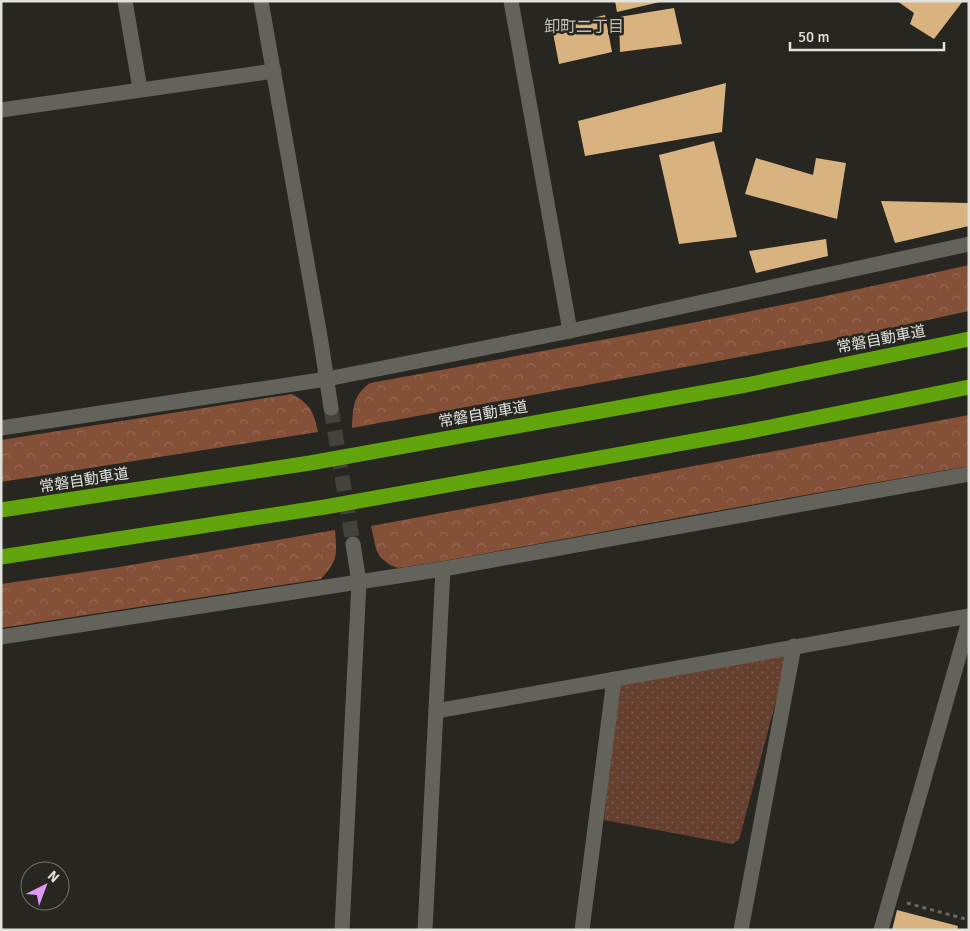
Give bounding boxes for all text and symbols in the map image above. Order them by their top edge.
district label: 卸町二丁目 [544,17,624,37]
scale bar [790,20,944,52]
text: 50 m [798,28,829,46]
street label: 常磐自動車道 [835,322,927,356]
street label: 常磐自動車道 [437,397,529,431]
street label: 常磐自動車道 [38,464,130,496]
north arrow [20,861,70,911]
text: N [44,867,63,886]

